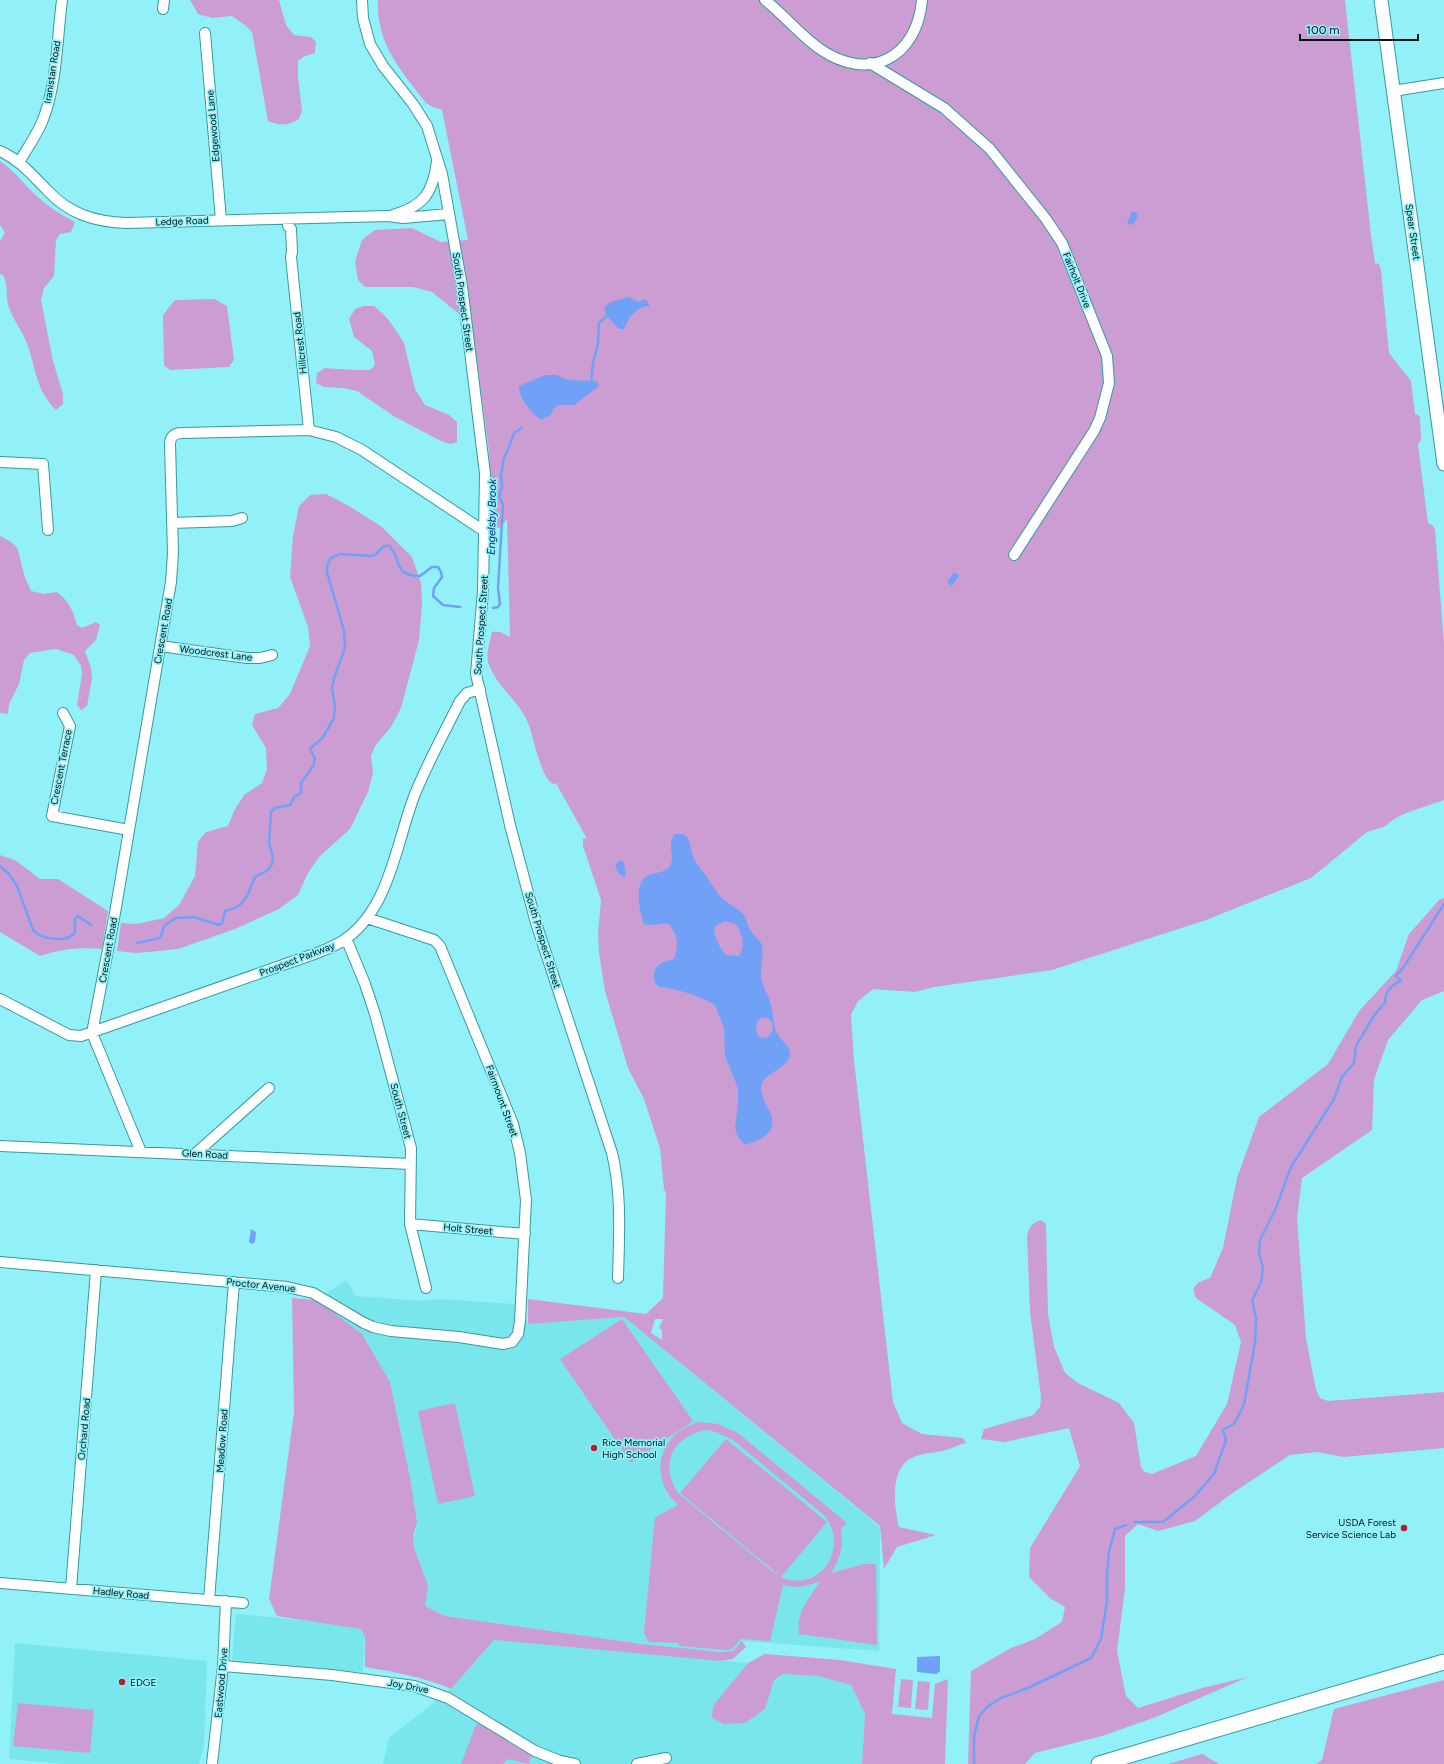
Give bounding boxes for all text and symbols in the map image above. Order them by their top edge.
scale bar [1300,16,1418,42]
text: 100 m [1306,23,1340,37]
street label: Iranistan Road [41,39,63,104]
street label: Edgewood Lane [203,89,223,162]
street label: Spear Street [1403,203,1423,261]
street label: Ledge Road [155,214,209,228]
street label: Fairholt Drive [1060,250,1094,310]
street label: South Prospect Street [450,252,476,353]
street label: Hillcrest Road [290,311,310,375]
water label: Engelsby Brook [485,478,499,555]
street label: South Prospect Street [471,574,491,675]
street label: Crescent Road [151,597,175,665]
street label: Woodcrest Lane [179,642,254,664]
street label: Crescent Terrace [47,728,75,806]
street label: South Prospect Street [522,890,564,990]
street label: Crescent Road [96,916,120,984]
street label: Prospect Parkway [257,938,337,979]
street label: Fairmount Street [483,1063,521,1139]
street label: South Street [387,1082,415,1141]
street label: Glen Road [182,1146,229,1162]
street label: Holt Street [443,1220,494,1238]
street label: Proctor Avenue [226,1275,297,1295]
street label: Orchard Road [75,1397,93,1460]
street label: Meadow Road [213,1409,231,1473]
place label: Rice Memorial High School [602,1436,665,1461]
marker: Rice Memorial High School [589,1443,599,1453]
place label: USDA Forest Service Science Lab [1306,1516,1396,1541]
marker: USDA Forest Service Science Lab [1399,1523,1409,1533]
street label: Hadley Road [92,1584,150,1602]
street label: Eastwood Drive [211,1647,231,1719]
place label: EDGE [130,1676,156,1689]
street label: Joy Drive [386,1676,430,1696]
marker: EDGE [117,1677,127,1687]

